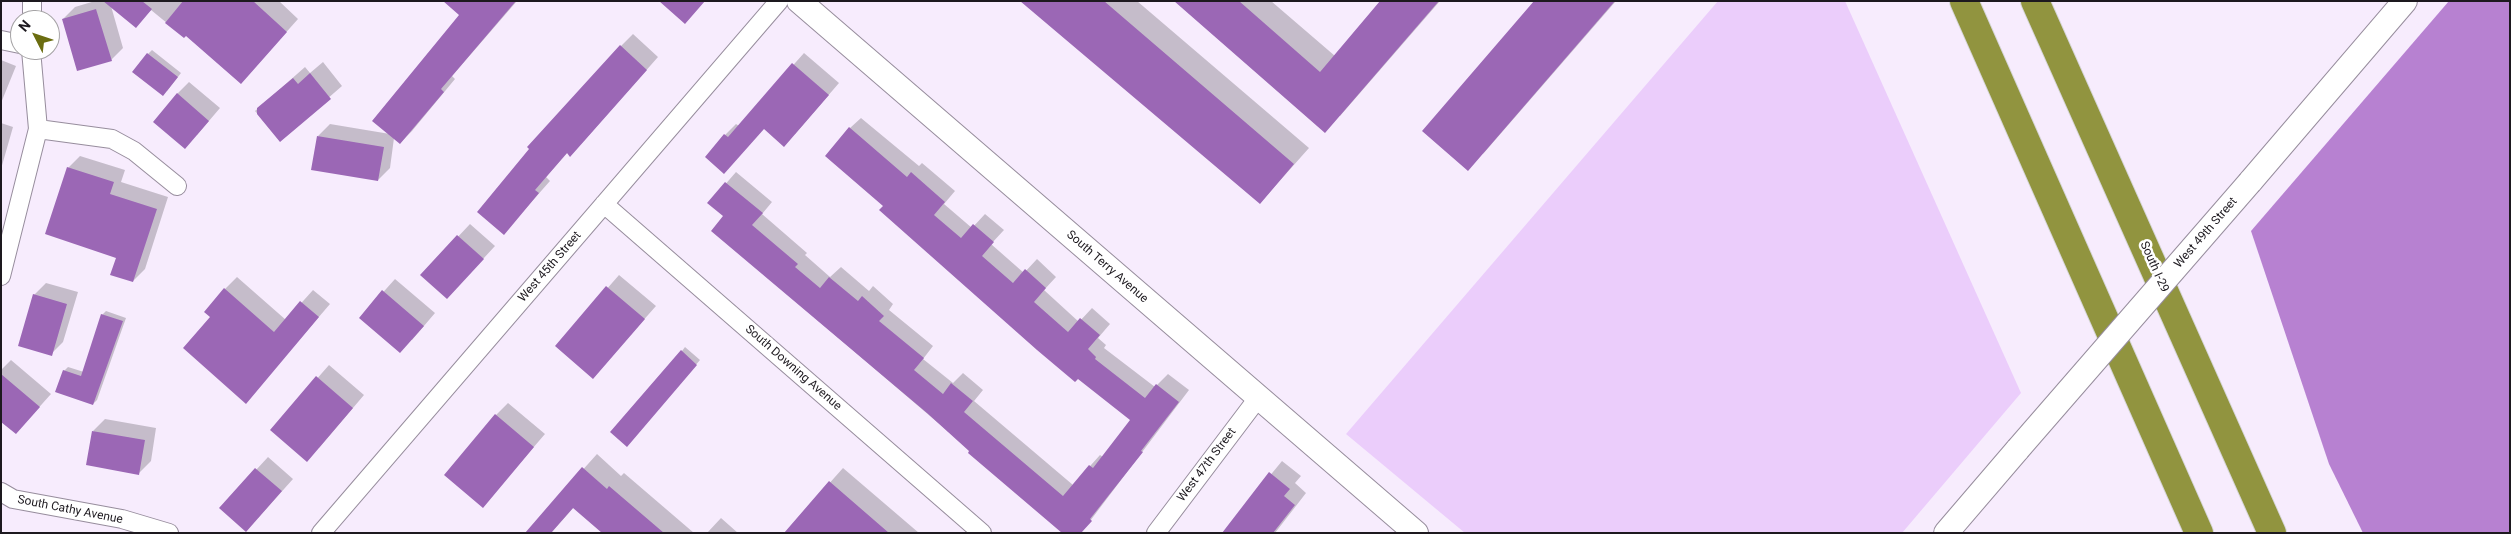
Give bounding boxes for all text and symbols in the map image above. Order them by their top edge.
north arrow [10,10,60,60]
text: N [15,17,34,35]
street label: West 49th Street [2172,195,2240,271]
street label: South Terry Avenue [1063,228,1151,306]
street label: West 45th Street [516,229,584,305]
street label: South I-29 [2136,239,2172,295]
street label: South Downing Avenue [742,322,844,414]
street label: West 47th Street [1175,425,1239,505]
street label: South Cathy Avenue [16,493,124,527]

